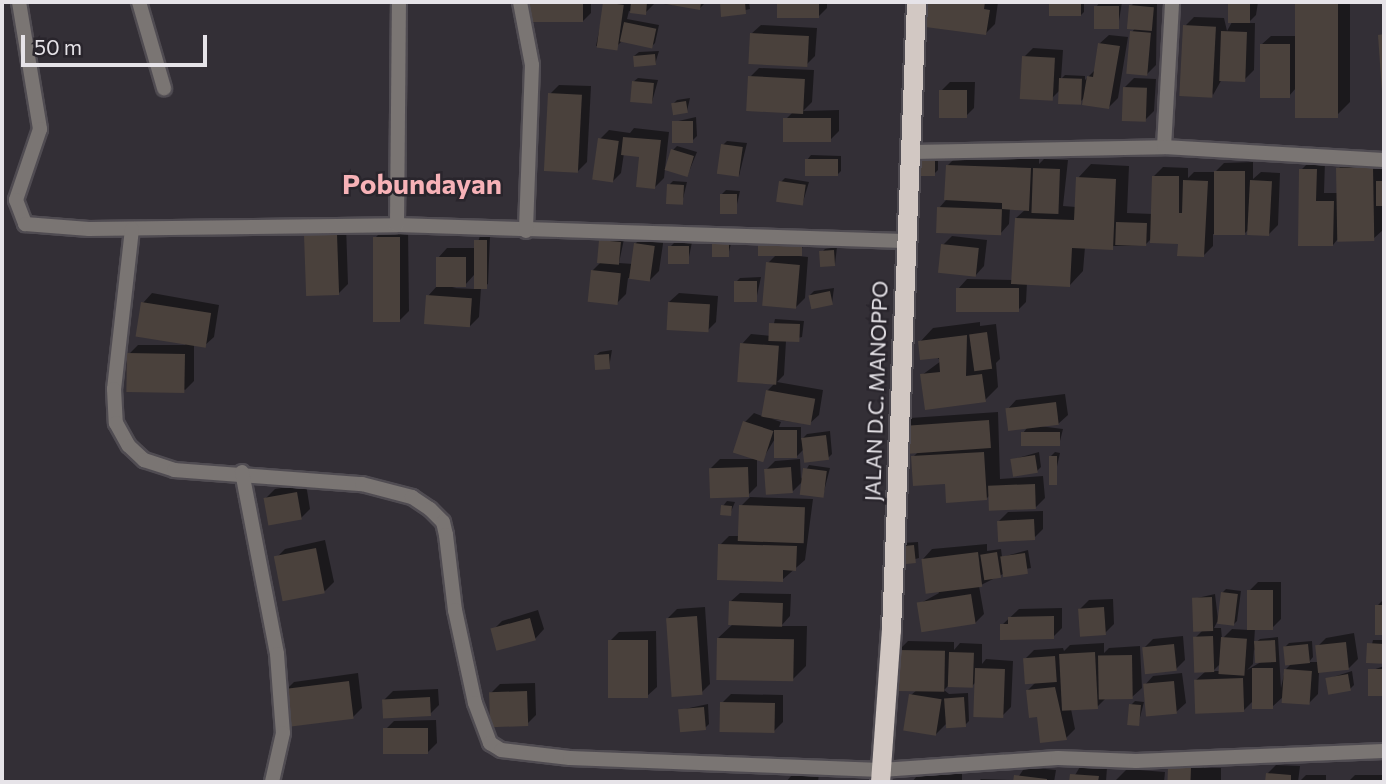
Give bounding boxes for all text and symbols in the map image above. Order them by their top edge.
scale bar [24,21,210,65]
text: 50 m [34,34,82,59]
district label: Pobundayan [342,166,502,200]
street label: JALAN D.C. MANOPPO [860,280,892,502]

